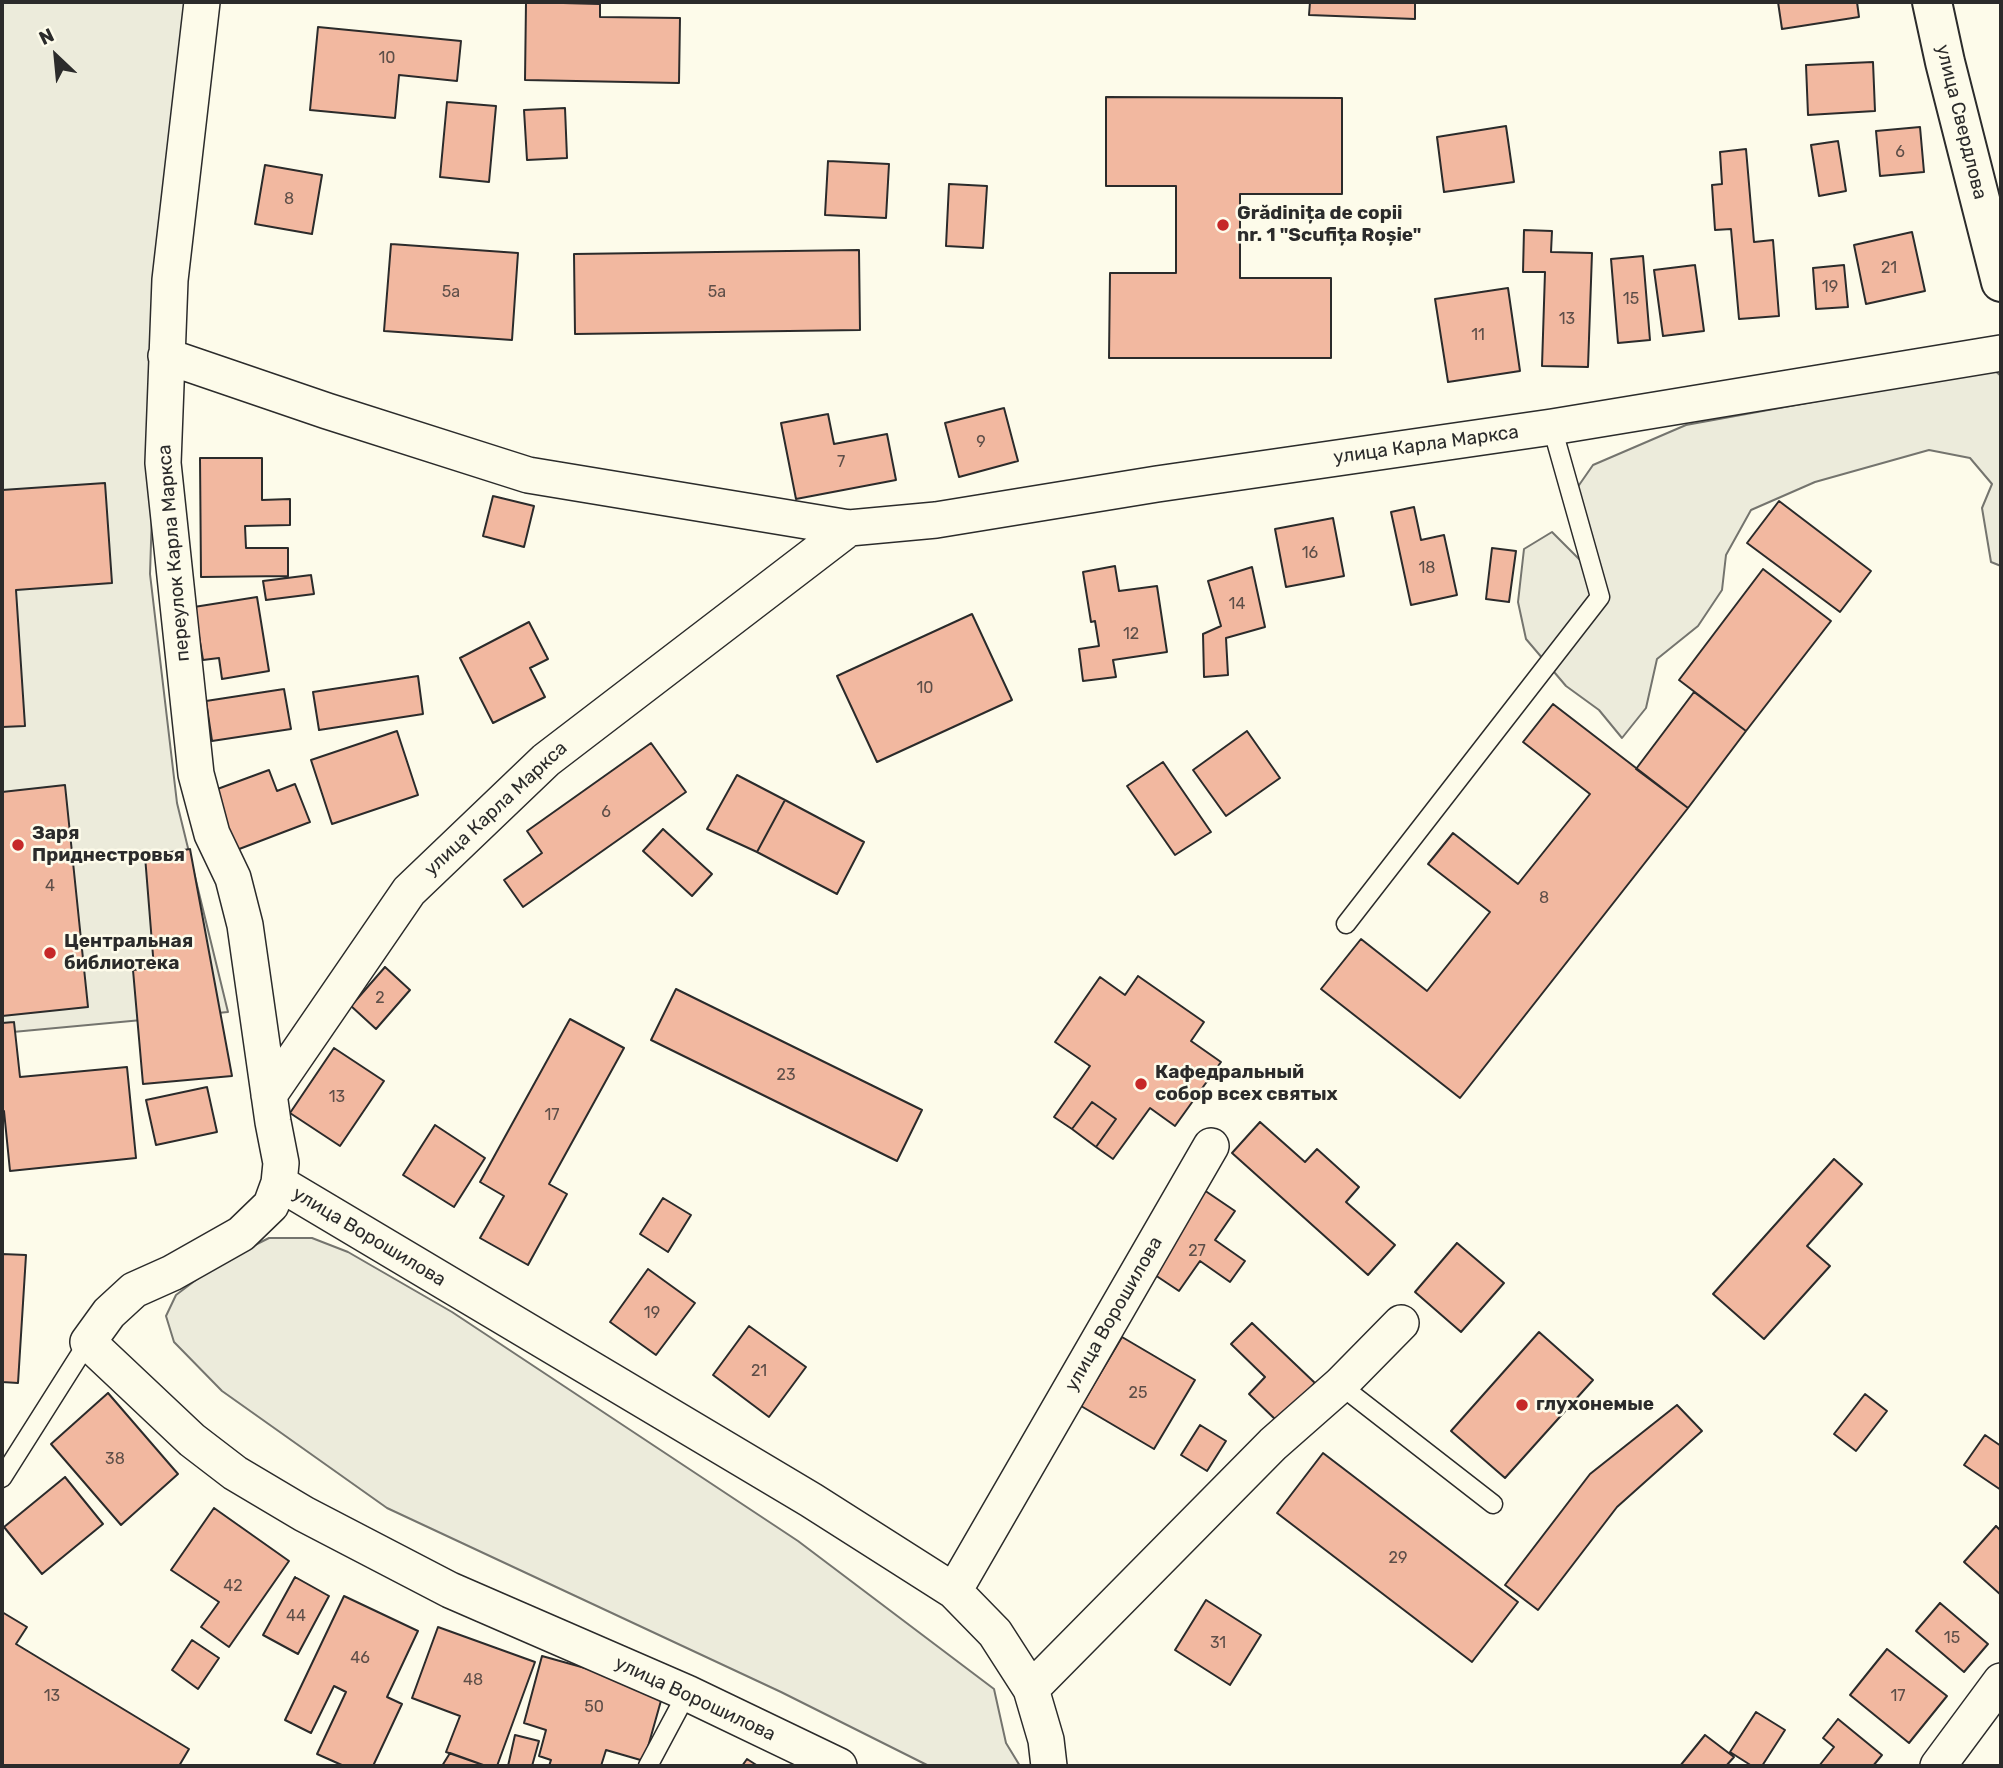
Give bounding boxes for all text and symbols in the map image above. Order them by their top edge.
north arrow [21,21,91,91]
text: N [35,23,58,50]
street label: улица Свердлова [1931,42,1991,202]
house number: 10 [378,48,396,68]
house number: 6 [1895,142,1905,162]
house number: 8 [284,189,294,209]
place label: Grădinița de copii nr. 1 "Scufița Roșie" [1237,203,1421,247]
marker: Grădinița de copii nr. 1 "Scufița Roșie" [1215,217,1231,233]
house number: 21 [1881,258,1897,278]
house number: 19 [1822,277,1838,297]
house number: 5а [442,282,460,302]
house number: 5а [708,282,726,302]
house number: 15 [1623,289,1639,309]
house number: 13 [1559,309,1575,329]
house number: 11 [1471,325,1485,345]
street label: улица Карла Маркса [1332,421,1520,469]
house number: 9 [976,432,986,452]
street label: переулок Карла Маркса [153,444,195,662]
house number: 7 [837,452,845,472]
house number: 16 [1302,543,1318,563]
house number: 18 [1418,558,1436,578]
house number: 14 [1229,594,1245,614]
house number: 12 [1123,624,1139,644]
house number: 10 [916,678,934,698]
street label: улица Карла Маркса [420,737,572,881]
house number: 6 [601,802,611,822]
place label: Заря Приднестровья [32,823,185,867]
marker: Заря Приднестровья [10,837,26,853]
house number: 4 [45,876,55,896]
house number: 8 [1539,888,1549,908]
place label: Центральная библиотека [64,931,193,975]
marker: Центральная библиотека [42,945,58,961]
house number: 2 [375,988,385,1008]
place label: Кафедральный собор всех святых [1155,1062,1338,1106]
house number: 23 [776,1065,796,1085]
marker: Кафедральный собор всех святых [1133,1076,1149,1092]
house number: 13 [329,1087,345,1107]
house number: 17 [544,1105,560,1125]
street label: улица Ворошилова [288,1182,450,1292]
street label: улица Ворошилова [1060,1233,1168,1395]
house number: 27 [1188,1241,1206,1261]
house number: 19 [644,1303,660,1323]
house number: 21 [751,1361,767,1381]
house number: 25 [1129,1383,1147,1403]
place label: глухонемые [1536,1394,1654,1416]
marker: глухонемые [1514,1397,1530,1413]
house number: 38 [105,1449,125,1469]
house number: 29 [1389,1548,1407,1568]
house number: 42 [223,1576,243,1596]
house number: 44 [286,1606,306,1626]
house number: 15 [1944,1628,1960,1648]
house number: 31 [1210,1633,1226,1653]
house number: 46 [350,1648,370,1668]
street label: улица Ворошилова [611,1652,779,1746]
house number: 48 [463,1670,483,1690]
house number: 13 [44,1686,60,1706]
house number: 17 [1890,1686,1906,1706]
house number: 50 [584,1697,604,1717]

